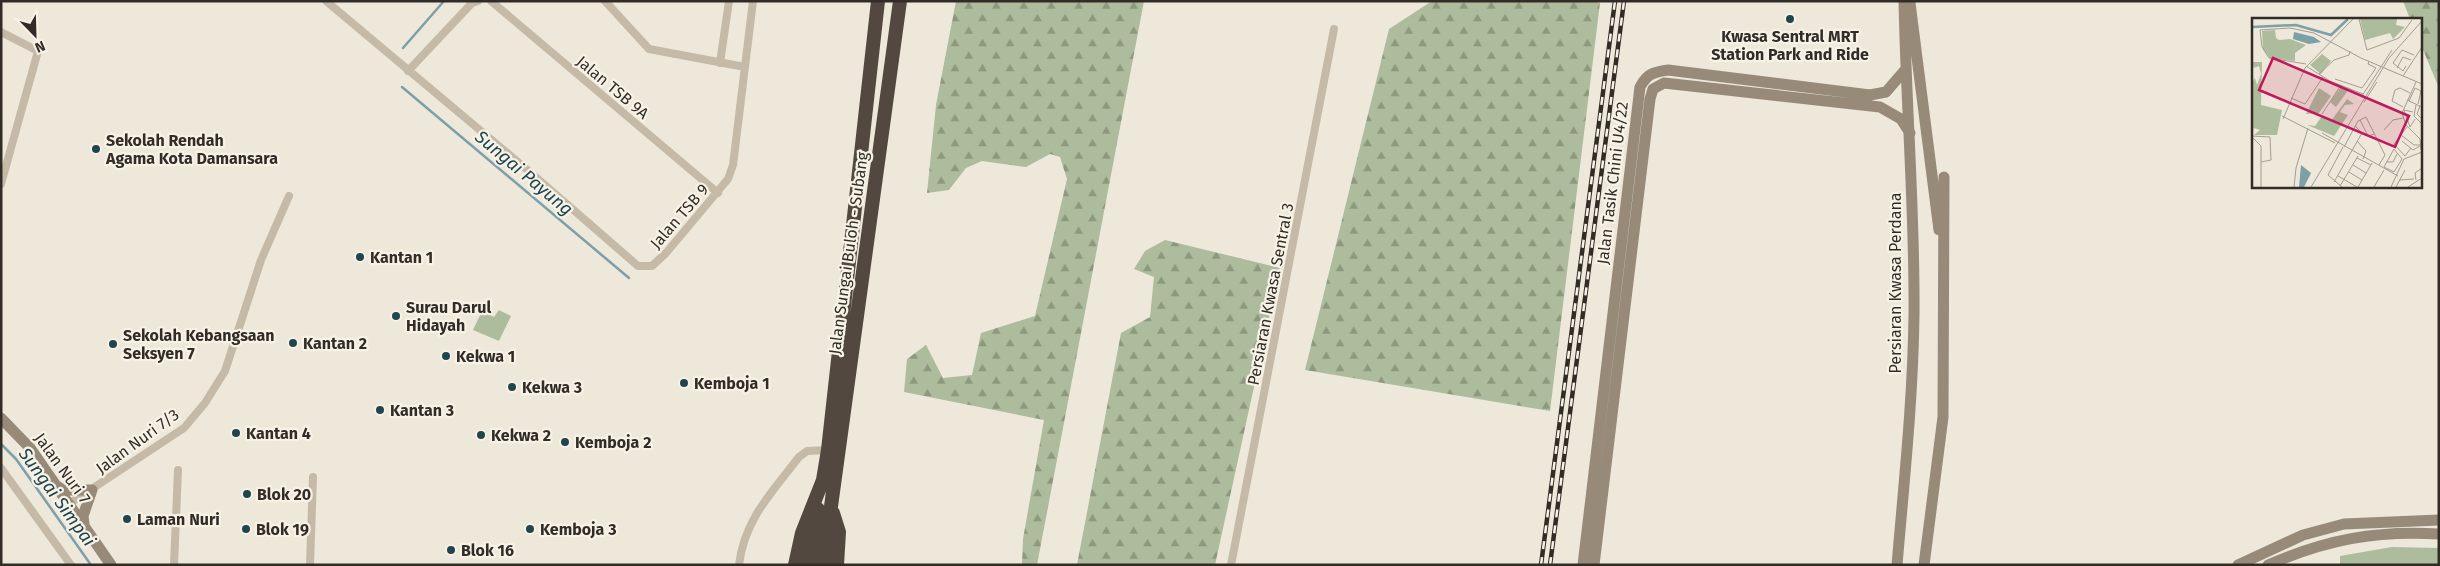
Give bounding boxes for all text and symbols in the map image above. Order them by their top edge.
north arrow [10,10,60,60]
marker: Kwasa Sentral MRT Station Park and Ride [1784,13,1796,25]
inset map [2252,18,2422,188]
place label: Kwasa Sentral MRT Station Park and Ride [1711,27,1869,64]
text: N [32,37,47,56]
street label: Jalan TSB 9A [573,52,653,124]
street label: Jalan Tasik Chini U4/22 [1593,100,1632,266]
water label: Sungai Payung [470,125,577,220]
place label: Sekolah Rendah Agama Kota Damansara [105,131,278,168]
marker: Sekolah Rendah Agama Kota Damansara [90,143,102,155]
street label: Jalan Sungai Buloh - Subang [825,150,872,356]
street label: Jalan TSB 9 [646,180,713,253]
street label: Persiaran Kwasa Perdana [1886,192,1905,374]
street label: Persiaran Kwasa Sentral 3 [1243,201,1297,387]
place label: Kantan 1 [370,248,433,267]
marker: Kantan 1 [354,251,366,263]
place label: Surau Darul Hidayah [406,298,491,335]
marker: Surau Darul Hidayah [390,310,402,322]
place label: Sekolah Kebangsaan Seksyen 7 [123,326,274,363]
place label: Kantan 2 [303,334,367,353]
marker: Kantan 2 [287,337,299,349]
marker: Sekolah Kebangsaan Seksyen 7 [107,338,119,350]
place label: Kekwa 1 [456,347,515,366]
marker: Kekwa 1 [440,350,452,362]
place label: Kemboja 1 [694,374,770,393]
marker: Kemboja 1 [678,377,690,389]
place label: Kekwa 3 [522,378,582,397]
marker: Kekwa 3 [506,381,518,393]
place label: Kantan 3 [390,401,454,420]
marker: Kantan 3 [374,404,386,416]
street label: Jalan Nuri 7/3 [92,405,182,478]
place label: Kantan 4 [246,424,311,443]
place label: Kekwa 2 [491,426,551,445]
marker: Kantan 4 [230,427,242,439]
street label: Jalan Nuri 7 [31,429,95,507]
marker: Kekwa 2 [475,429,487,441]
place label: Kemboja 2 [575,433,651,452]
marker: Kemboja 2 [559,436,571,448]
water label: Sungai Simpai [13,443,100,551]
place label: Blok 20 [257,485,311,504]
marker: Blok 20 [241,488,253,500]
place label: Laman Nuri [137,510,220,529]
marker: Laman Nuri [121,513,133,525]
place label: Blok 19 [256,520,309,539]
place label: Kemboja 3 [540,520,616,539]
marker: Blok 19 [240,523,252,535]
marker: Kemboja 3 [524,523,536,535]
place label: Blok 16 [461,541,514,560]
marker: Blok 16 [445,544,457,556]

